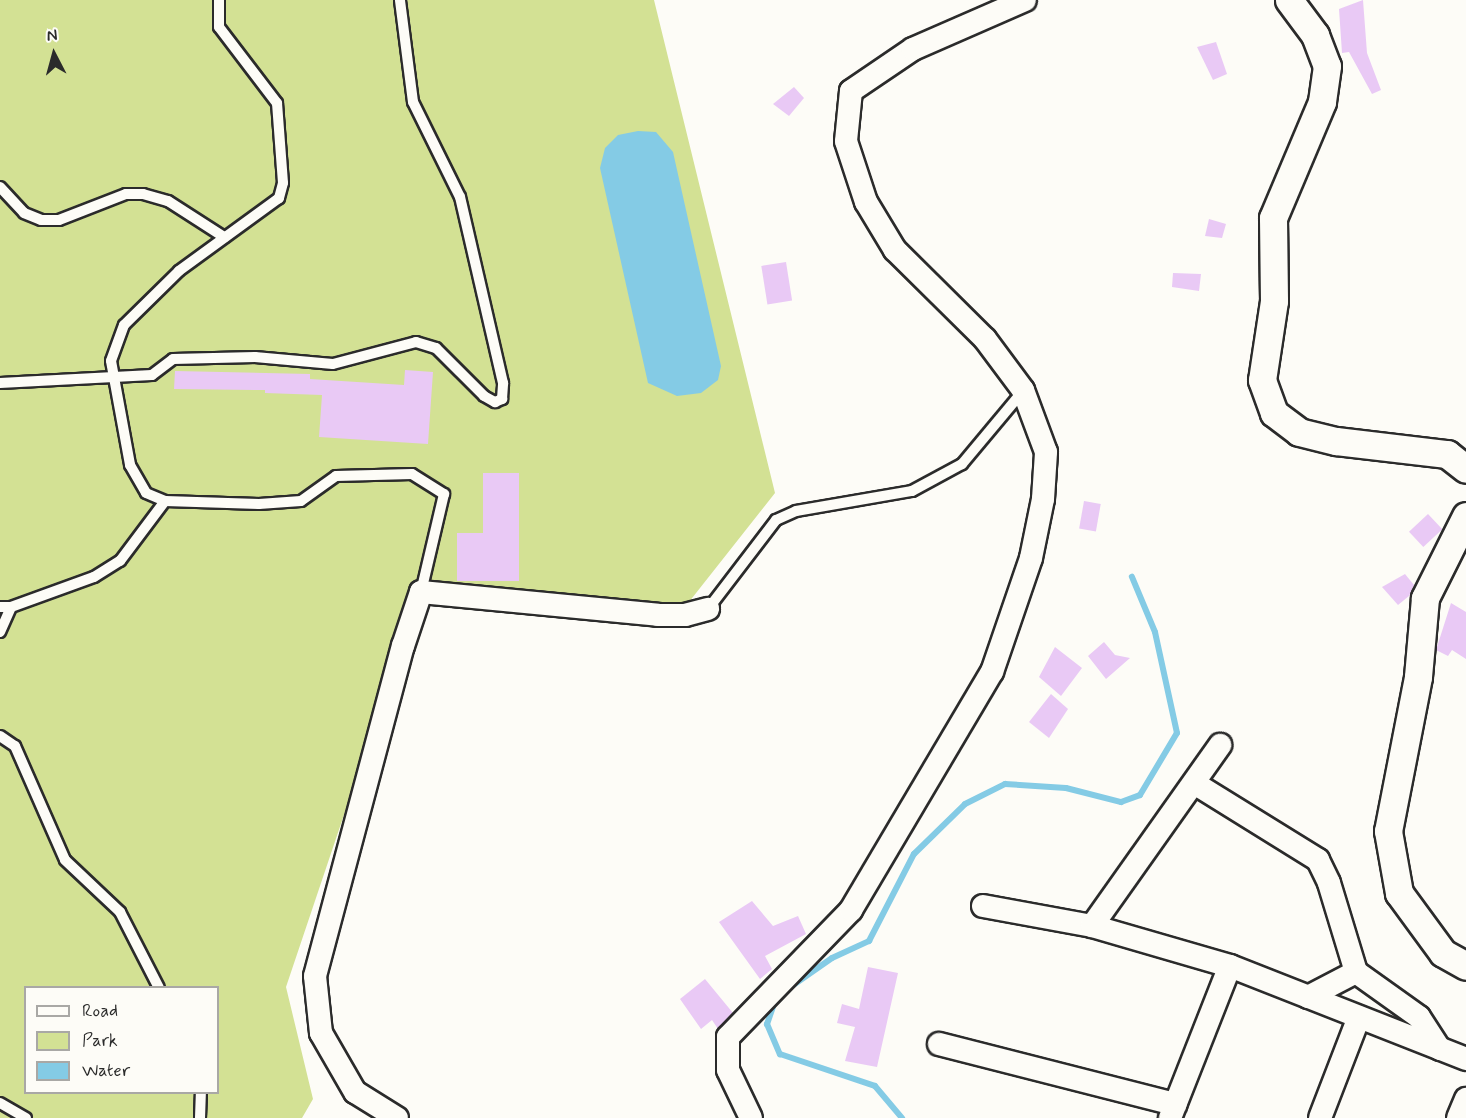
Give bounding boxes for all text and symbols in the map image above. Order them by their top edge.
north arrow [24,24,84,84]
text: N [46,25,58,47]
legend [24,986,219,1094]
text: Road [82,999,118,1023]
text: Park [82,1029,118,1053]
text: Water [82,1059,130,1083]

